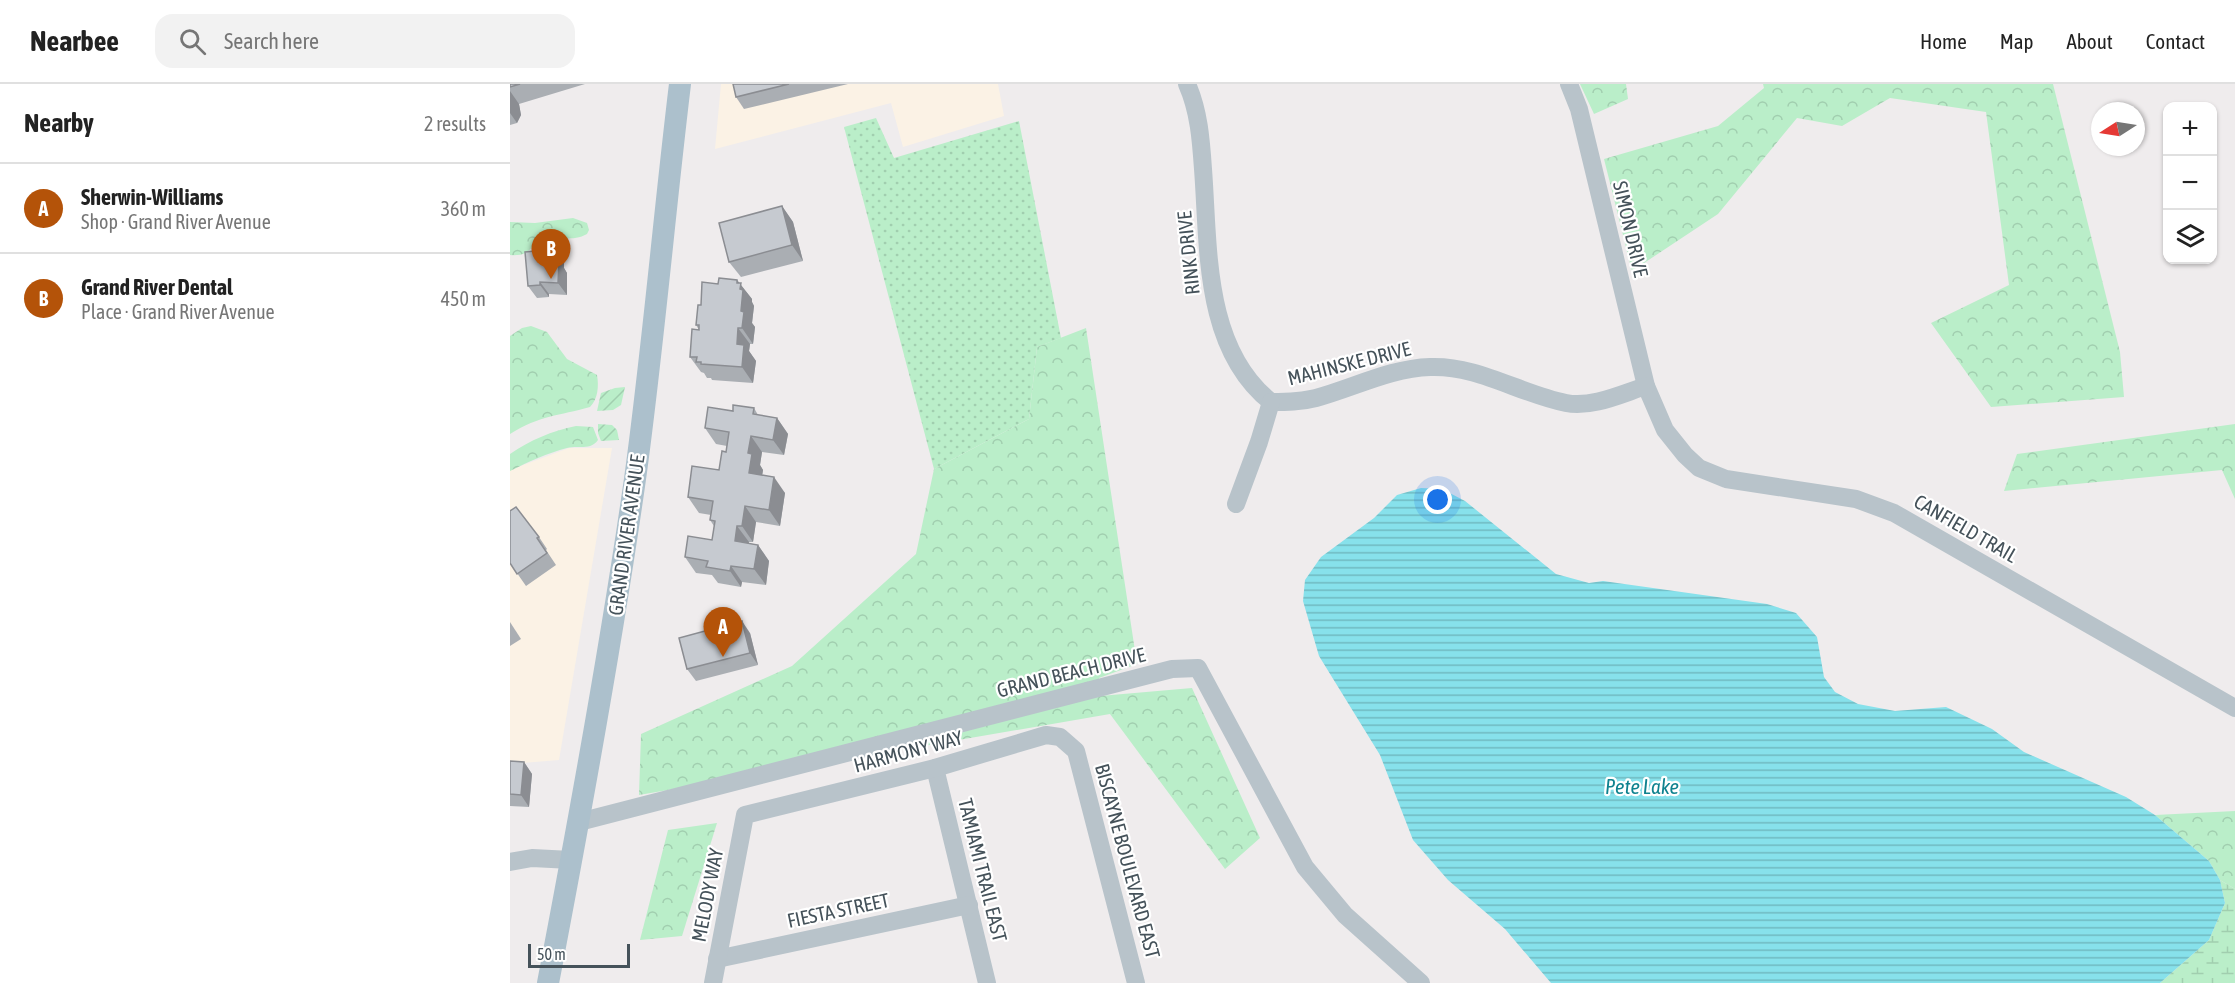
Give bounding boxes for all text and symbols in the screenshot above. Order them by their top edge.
search box [155,14,575,68]
text: Nearbee [30,25,119,57]
icon: search [176,25,209,58]
text: Search here [224,28,319,54]
text: Home [1920,29,1967,53]
text: Map [2000,29,2034,53]
text: About [2067,29,2113,53]
text: Contact [2146,29,2205,53]
north arrow [2091,102,2145,156]
map controls [2163,102,2217,264]
button: + [2163,102,2217,156]
text: Nearby [24,108,94,138]
text: 2 results [424,112,486,135]
button: − [2163,156,2217,210]
street label: SIMON DRIVE [1609,179,1653,280]
text: Sherwin-Williams [81,184,223,210]
text: A [39,197,48,220]
text: 360 m [441,197,486,220]
text: Shop · Grand River Avenue [81,210,271,233]
street label: RINK DRIVE [1172,210,1204,296]
button: layers [2163,210,2217,264]
pin: B [532,230,570,279]
text: Grand River Dental [81,274,233,300]
text: B [39,287,48,310]
text: 450 m [441,287,486,310]
text: Place · Grand River Avenue [81,300,275,323]
street label: MAHINSKE DRIVE [1285,337,1413,389]
street label: GRAND RIVER AVENUE [603,453,649,617]
your location [1423,485,1452,514]
street label: CANFIELD TRAIL [1910,489,2022,567]
pin: A [704,608,742,657]
street label: GRAND BEACH DRIVE [995,642,1148,702]
street label: HARMONY WAY [851,725,965,777]
street label: BISCAYNE BOULEVARD EAST [1091,761,1165,961]
water label: Pete Lake [1605,774,1679,798]
street label: TAMIAMI TRAIL EAST [954,796,1012,944]
street label: MELODY WAY [687,846,727,944]
street label: FIESTA STREET [785,888,891,932]
scale bar [528,941,630,968]
text: 50 m [537,945,566,963]

